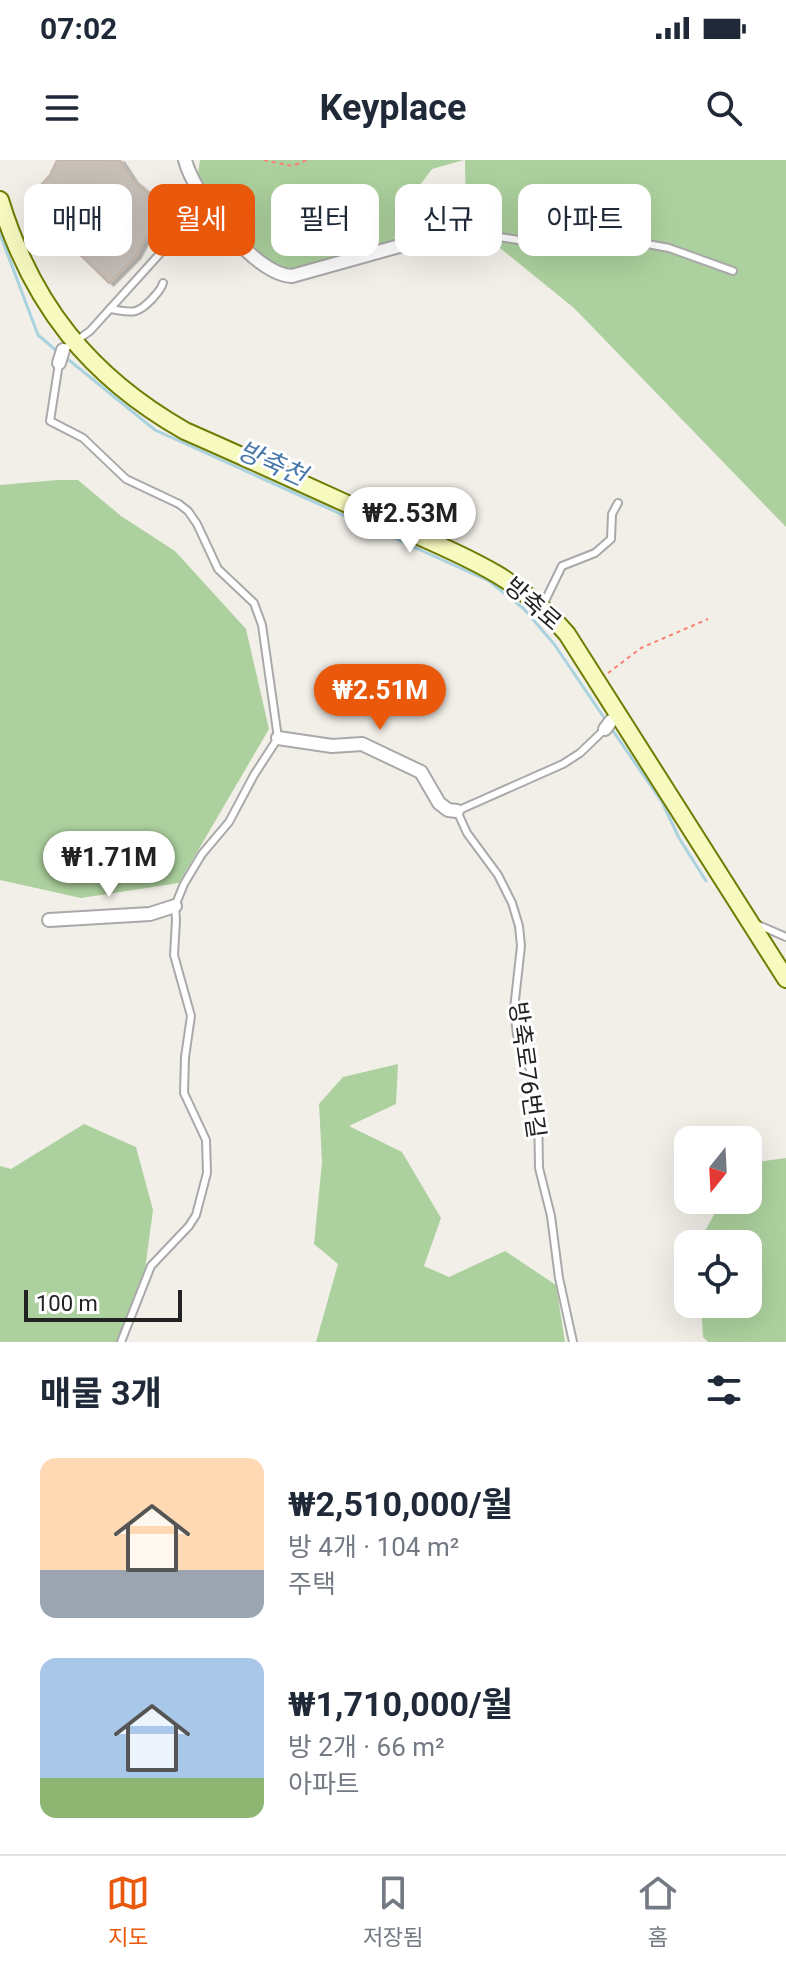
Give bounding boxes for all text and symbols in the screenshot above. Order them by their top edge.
text: 07:02 [40,11,117,46]
icon: menu [40,86,84,130]
icon: search [702,86,746,130]
text: Keyplace [319,87,467,129]
chip: 매매 [24,184,132,256]
chip: 월세 [148,184,255,256]
chip: 필터 [271,184,379,256]
chip: 신규 [395,184,502,256]
chip: 아파트 [518,184,651,256]
water label: 방축천 [233,435,314,493]
pin: ₩2.53M [345,487,475,555]
text: ₩2.53M [362,498,458,528]
street label: 방축로 [499,572,567,636]
pin: ₩2.51M [315,664,445,732]
text: ₩2.51M [332,675,428,705]
pin: ₩1.71M [44,831,174,899]
text: ₩1.71M [61,842,157,872]
street label: 방축로76번길 [504,1000,550,1140]
north arrow [674,1126,762,1214]
map controls [674,1126,762,1318]
button: locate [674,1230,762,1318]
scale bar [24,1286,182,1322]
text: 100 m [36,1291,98,1316]
icon: filters [702,1368,746,1412]
text: 매물 3개 [40,1373,162,1413]
text: ₩2,510,000/월 [288,1484,513,1524]
icon: home [104,1490,200,1586]
text: 방 4개 · 104 m² [288,1532,459,1562]
text: 주택 [288,1569,336,1599]
text: ₩1,710,000/월 [288,1684,513,1724]
icon: home [104,1690,200,1786]
text: 방 2개 · 66 m² [288,1732,445,1762]
text: 아파트 [288,1769,360,1799]
tab: 지도 [106,1871,150,1951]
tab: 저장됨 [363,1871,423,1951]
tab: 홈 [636,1871,680,1951]

